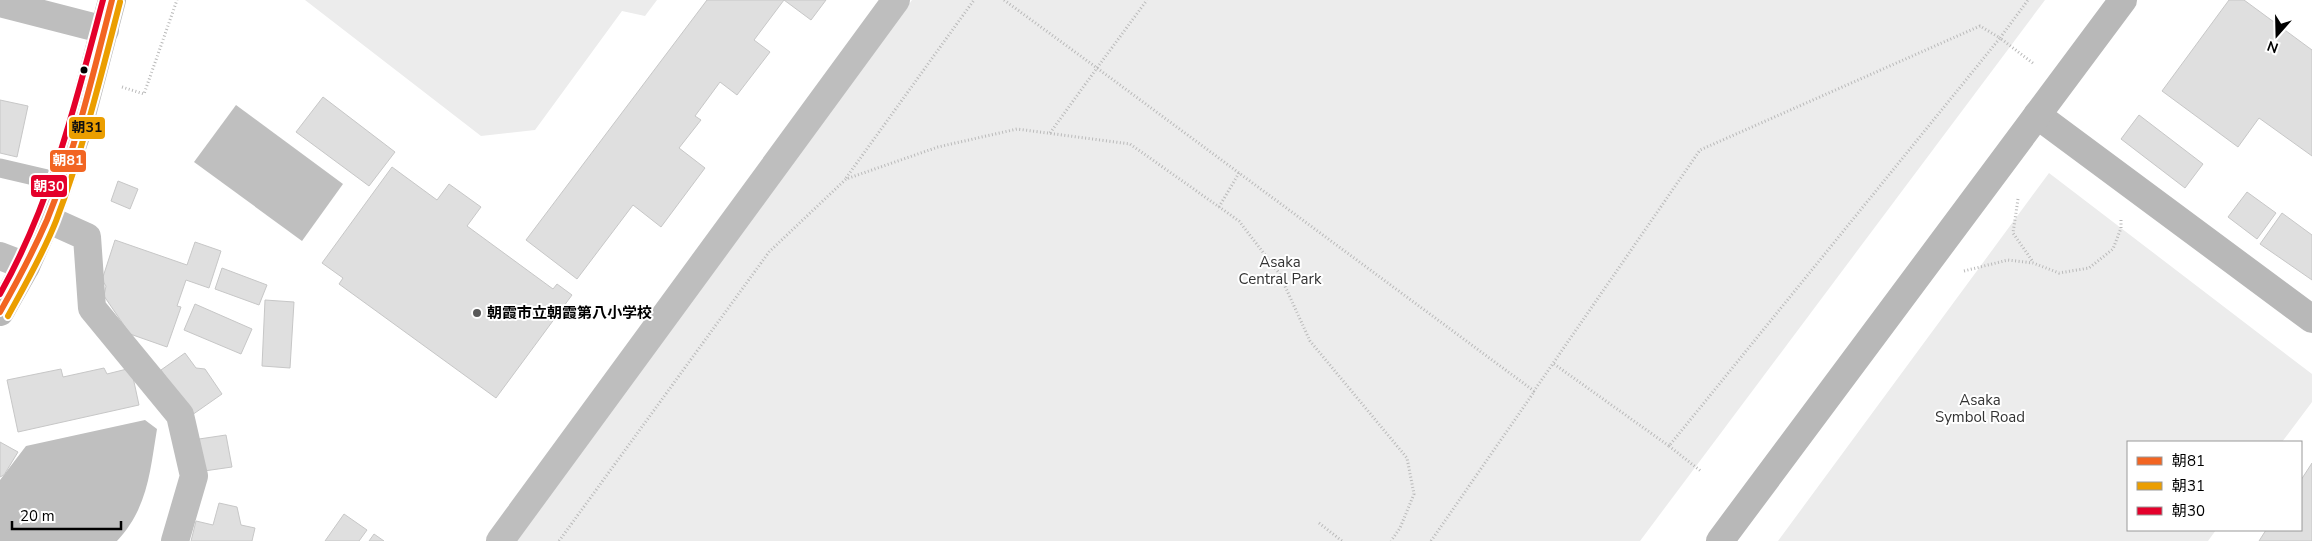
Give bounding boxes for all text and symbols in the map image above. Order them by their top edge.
north arrow [2252,10,2302,60]
text: N [2265,36,2281,57]
unlabelled marker [79,65,89,75]
line badge: 朝31 [68,116,106,140]
text: 朝31 [72,118,102,137]
line badge: 朝81 [49,149,87,173]
text: 朝81 [53,151,83,170]
line badge: 朝30 [30,174,68,198]
text: 朝30 [34,177,64,196]
park label: Asaka Central Park [1239,252,1322,289]
place label: 朝霞市立朝霞第八小学校 [487,303,652,323]
marker: 朝霞市立朝霞第八小学校 [471,307,483,319]
park label: Asaka Symbol Road [1935,390,2025,427]
legend [2127,441,2302,531]
text: 朝81 [2172,451,2205,471]
text: 朝31 [2172,476,2205,496]
scale bar [12,498,121,530]
text: 朝30 [2172,501,2205,521]
text: 20 m [20,506,55,526]

